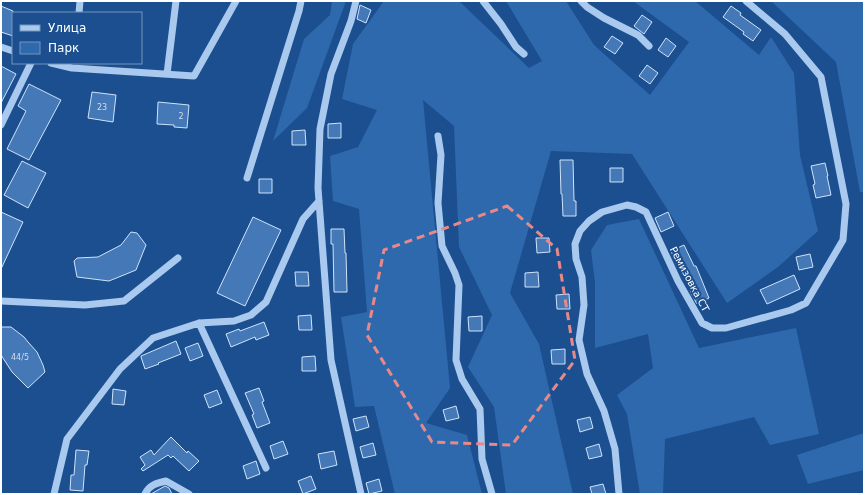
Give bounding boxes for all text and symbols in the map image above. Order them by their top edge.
legend [12,12,142,64]
text: Улица [48,21,86,35]
text: Парк [48,41,79,55]
house number: 23 [97,103,107,112]
house number: 2 [178,112,184,121]
street label: Ремизовка СТ [668,245,712,314]
house number: 44/5 [11,353,29,362]

